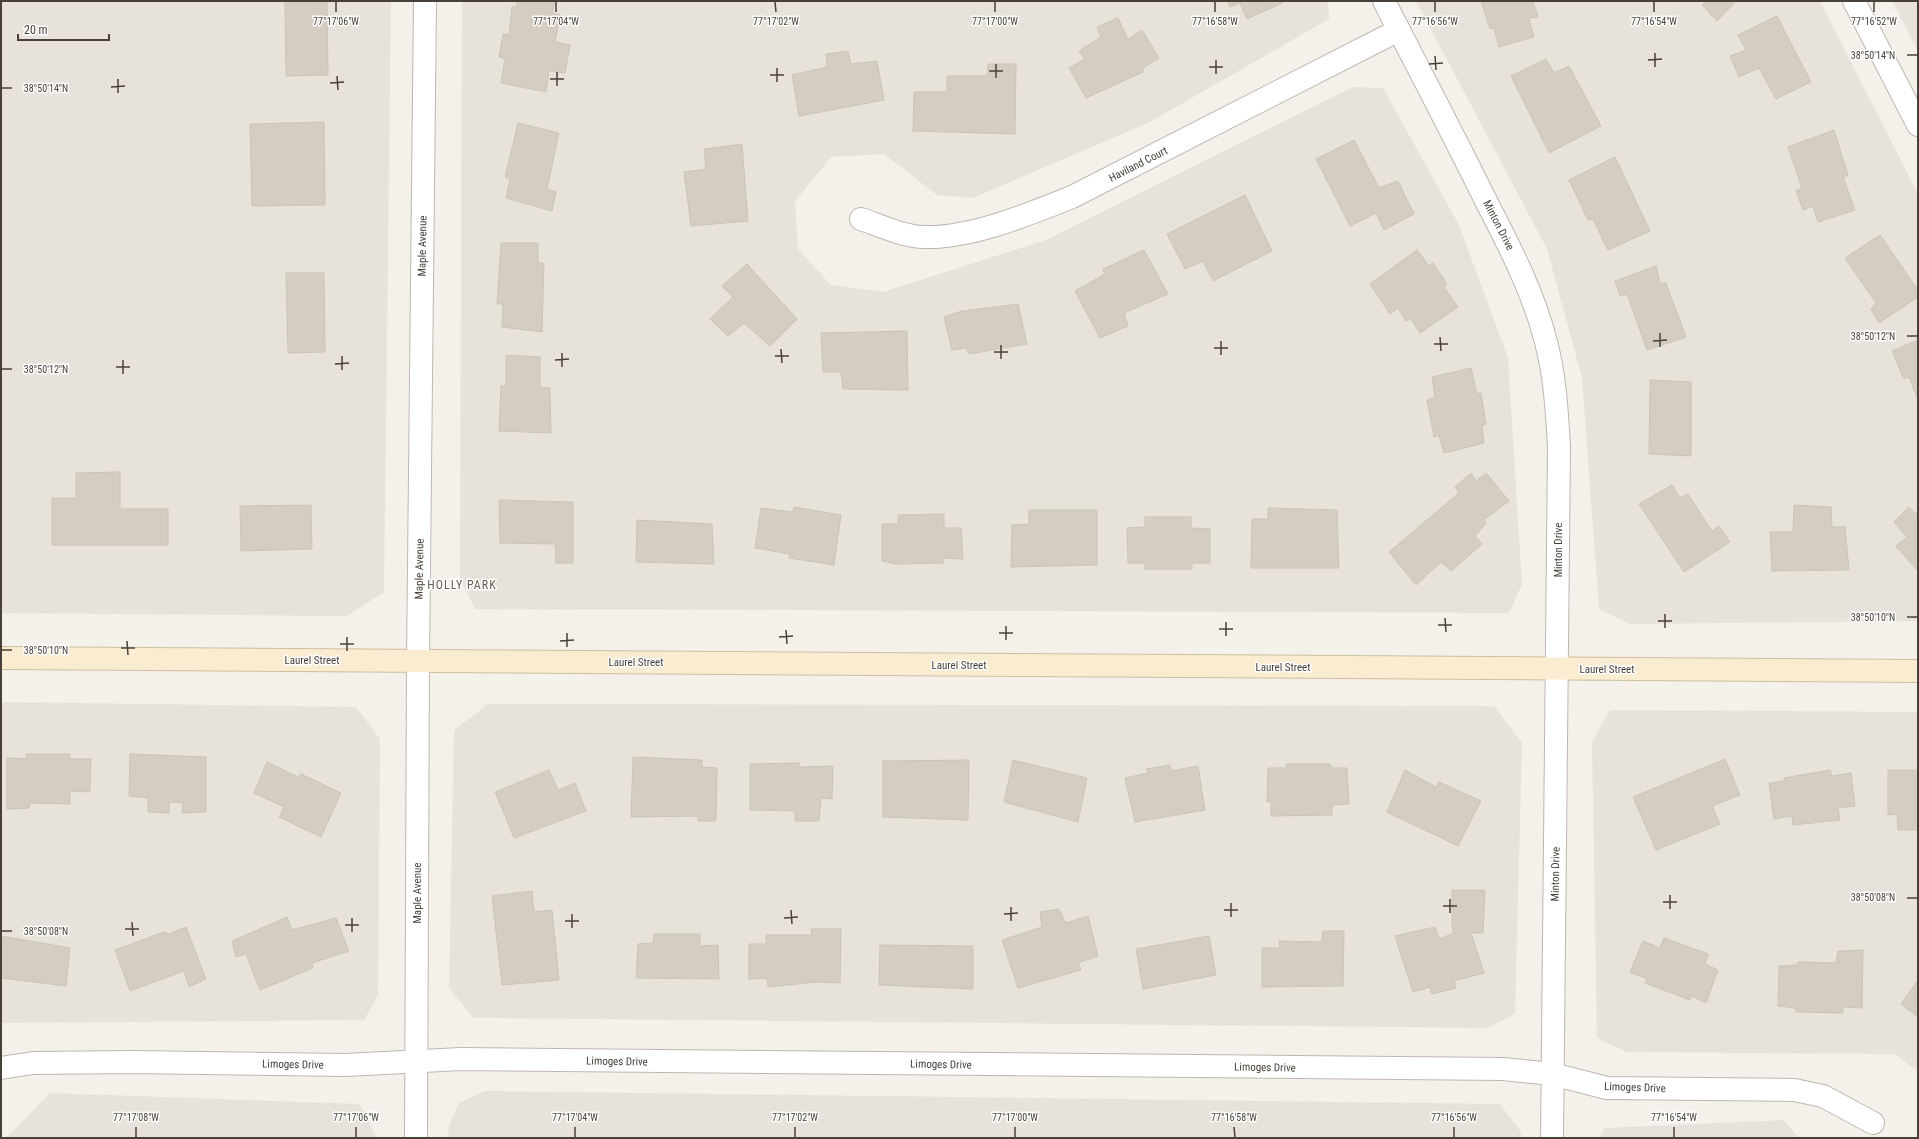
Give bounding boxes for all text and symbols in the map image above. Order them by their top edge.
scale bar [18,16,109,42]
text: 77°17'06"W [313,16,359,27]
text: 77°17'04"W [533,16,579,27]
text: 77°17'02"W [753,16,799,27]
text: 77°17'00"W [972,16,1018,27]
text: 77°16'58"W [1192,16,1238,27]
text: 77°16'56"W [1412,16,1458,27]
text: 77°16'54"W [1631,16,1677,27]
text: 77°16'52"W [1851,16,1897,27]
text: 20 m [24,23,48,37]
text: 38°50'14"N [1851,50,1895,61]
text: 38°50'14"N [24,83,68,94]
street label: Haviland Court [1107,144,1170,185]
street label: Minton Drive [1480,198,1517,253]
street label: Maple Avenue [415,215,430,277]
text: 38°50'12"N [1851,331,1895,342]
text: 38°50'12"N [24,364,68,375]
street label: Minton Drive [1552,523,1565,577]
street label: Maple Avenue [412,538,427,600]
district label: HOLLY PARK [427,578,497,592]
text: 38°50'10"N [1851,612,1895,623]
text: 38°50'10"N [24,645,68,656]
street label: Laurel Street [284,654,340,667]
street label: Laurel Street [608,656,664,669]
street label: Laurel Street [931,659,987,672]
street label: Laurel Street [1255,661,1311,674]
street label: Laurel Street [1579,663,1635,676]
street label: Minton Drive [1549,847,1562,901]
street label: Maple Avenue [411,863,424,923]
text: 38°50'08"N [1851,892,1895,903]
text: 38°50'08"N [24,926,68,937]
street label: Limoges Drive [586,1054,648,1069]
street label: Limoges Drive [262,1057,324,1072]
street label: Limoges Drive [910,1057,972,1072]
street label: Limoges Drive [1234,1060,1296,1075]
street label: Limoges Drive [1604,1080,1666,1095]
text: 77°17'08"W [113,1112,159,1123]
text: 77°17'06"W [333,1112,379,1123]
text: 77°17'04"W [552,1112,598,1123]
text: 77°17'02"W [772,1112,818,1123]
text: 77°17'00"W [992,1112,1038,1123]
text: 77°16'58"W [1211,1112,1257,1123]
text: 77°16'56"W [1431,1112,1477,1123]
text: 77°16'54"W [1651,1112,1697,1123]

